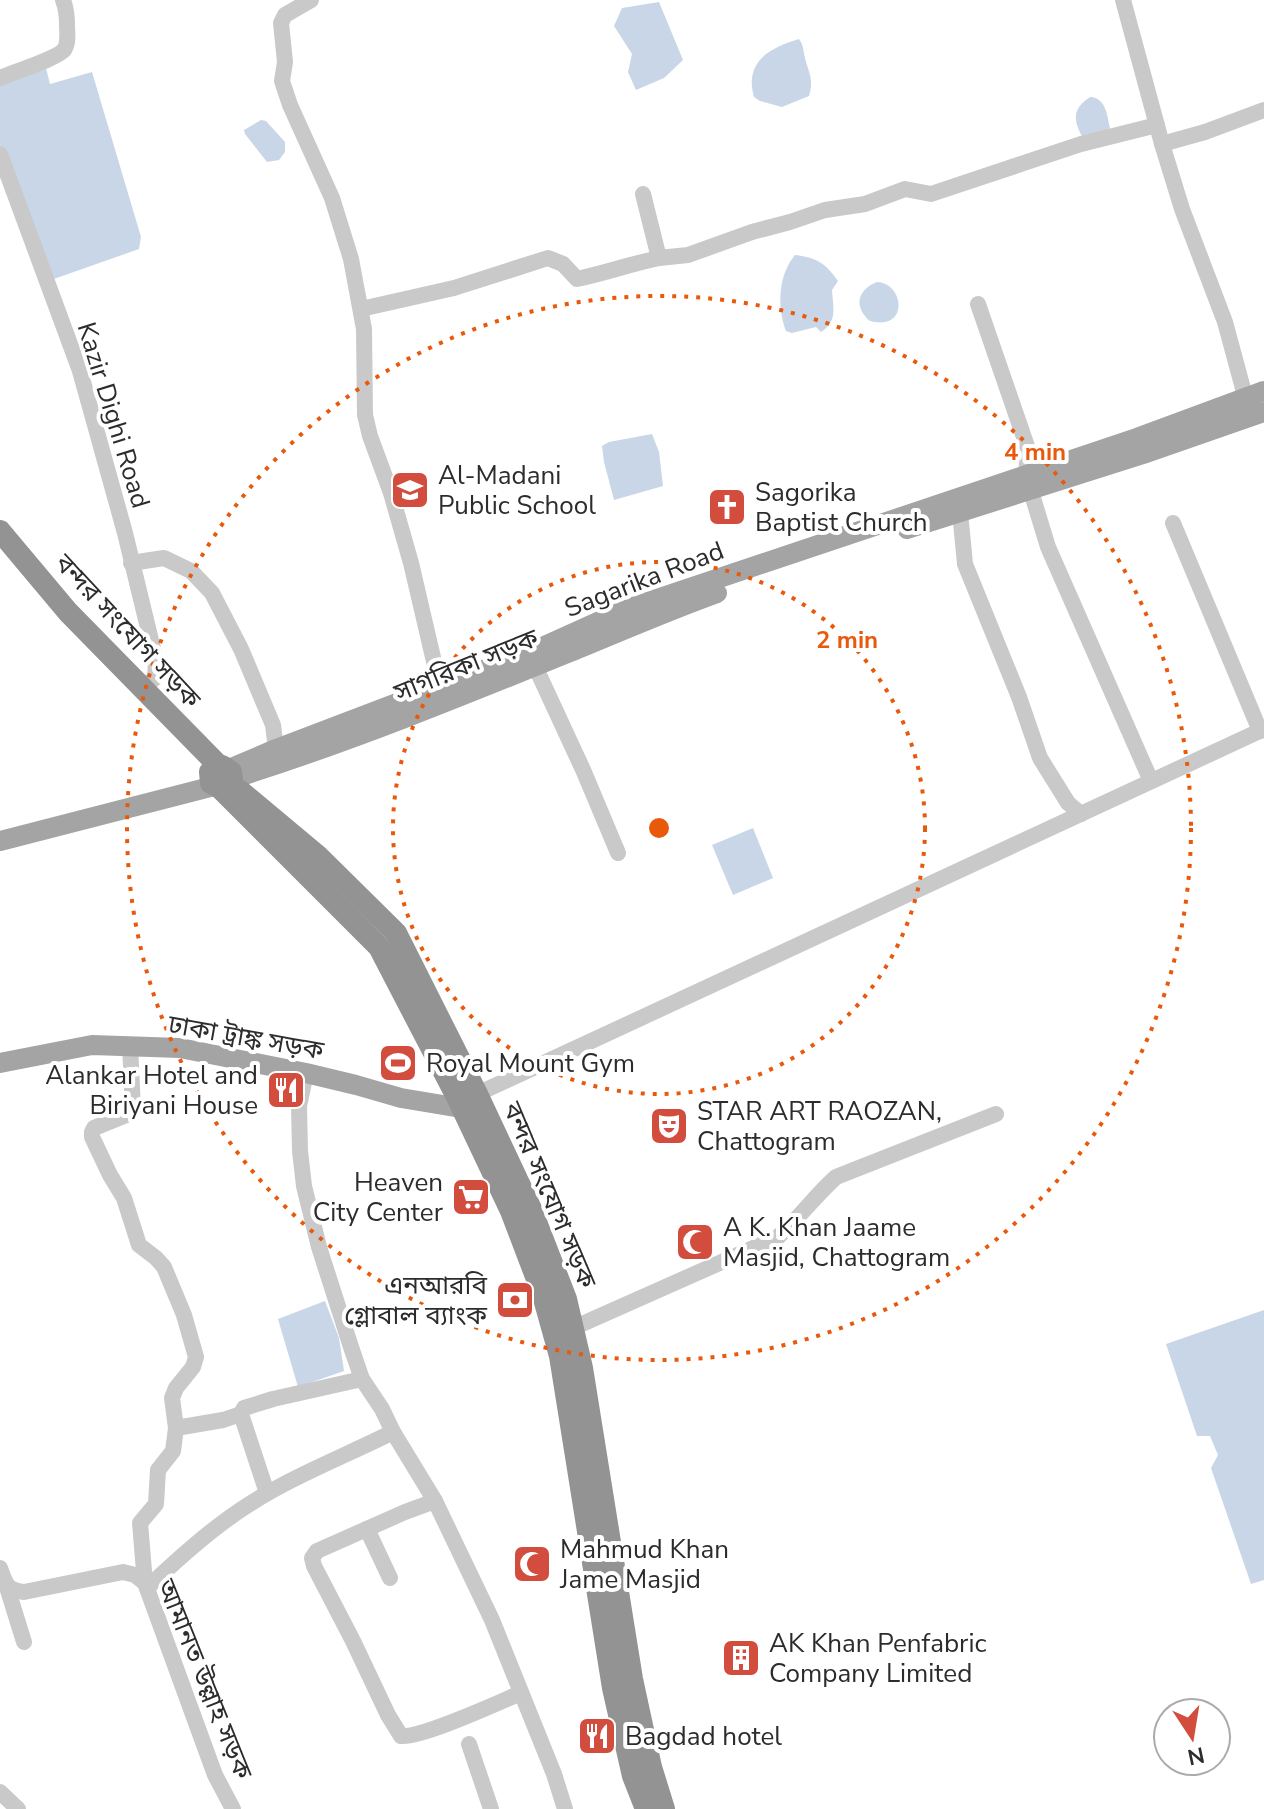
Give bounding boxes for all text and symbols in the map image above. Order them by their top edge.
street label: Kazir Dighi Road [69,318,158,512]
text: 4 min [1004,436,1066,468]
place label: Al-Madani Public School [438,458,596,523]
school or university icon: Al-Madani Public School [389,469,431,511]
place label: Sagorika Baptist Church [755,475,927,540]
church icon: Sagorika Baptist Church [706,486,748,528]
street label: Sagarika Road [560,533,729,626]
street label: বন্দর সংযোগ সড়ক [46,546,209,717]
street label: সাগরিকা সড়ক [388,620,544,711]
text: 2 min [816,624,878,656]
centre of rings [645,814,673,842]
street label: ঢাকা ট্রাঙ্ক সড়ক [164,1006,327,1069]
sports icon: Royal Mount Gym [377,1042,419,1084]
place label: Royal Mount Gym [426,1046,635,1081]
place label: Alankar Hotel and Biriyani House [45,1058,258,1123]
restaurant icon: Alankar Hotel and Biriyani House [265,1069,307,1111]
place label: STAR ART RAOZAN, Chattogram [697,1094,942,1159]
street label: বন্দর সংযোগ সড়ক [494,1096,605,1295]
theatre icon: STAR ART RAOZAN, Chattogram [648,1105,690,1147]
place label: Heaven City Center [313,1165,444,1230]
supermarket icon: Heaven City Center [450,1176,492,1218]
place label: A K. Khan Jaame Masjid, Chattogram [723,1210,950,1275]
mosque icon: A K. Khan Jaame Masjid, Chattogram [674,1221,716,1263]
place label: এনআরবি গ্লোবাল ব্যাংক [344,1268,488,1333]
bank icon: এনআরবি গ্লোবাল ব্যাংক [494,1279,536,1321]
place label: Mahmud Khan Jame Masjid [559,1532,729,1597]
mosque icon: Mahmud Khan Jame Masjid [511,1543,553,1585]
street label: আমানত উল্লাহ সড়ক [148,1573,261,1785]
place label: AK Khan Penfabric Company Limited [769,1626,986,1691]
building icon: AK Khan Penfabric Company Limited [720,1637,762,1679]
north arrow [1152,1697,1232,1777]
restaurant icon: Bagdad hotel [576,1715,618,1757]
place label: Bagdad hotel [625,1719,782,1754]
text: N [1185,1739,1207,1772]

